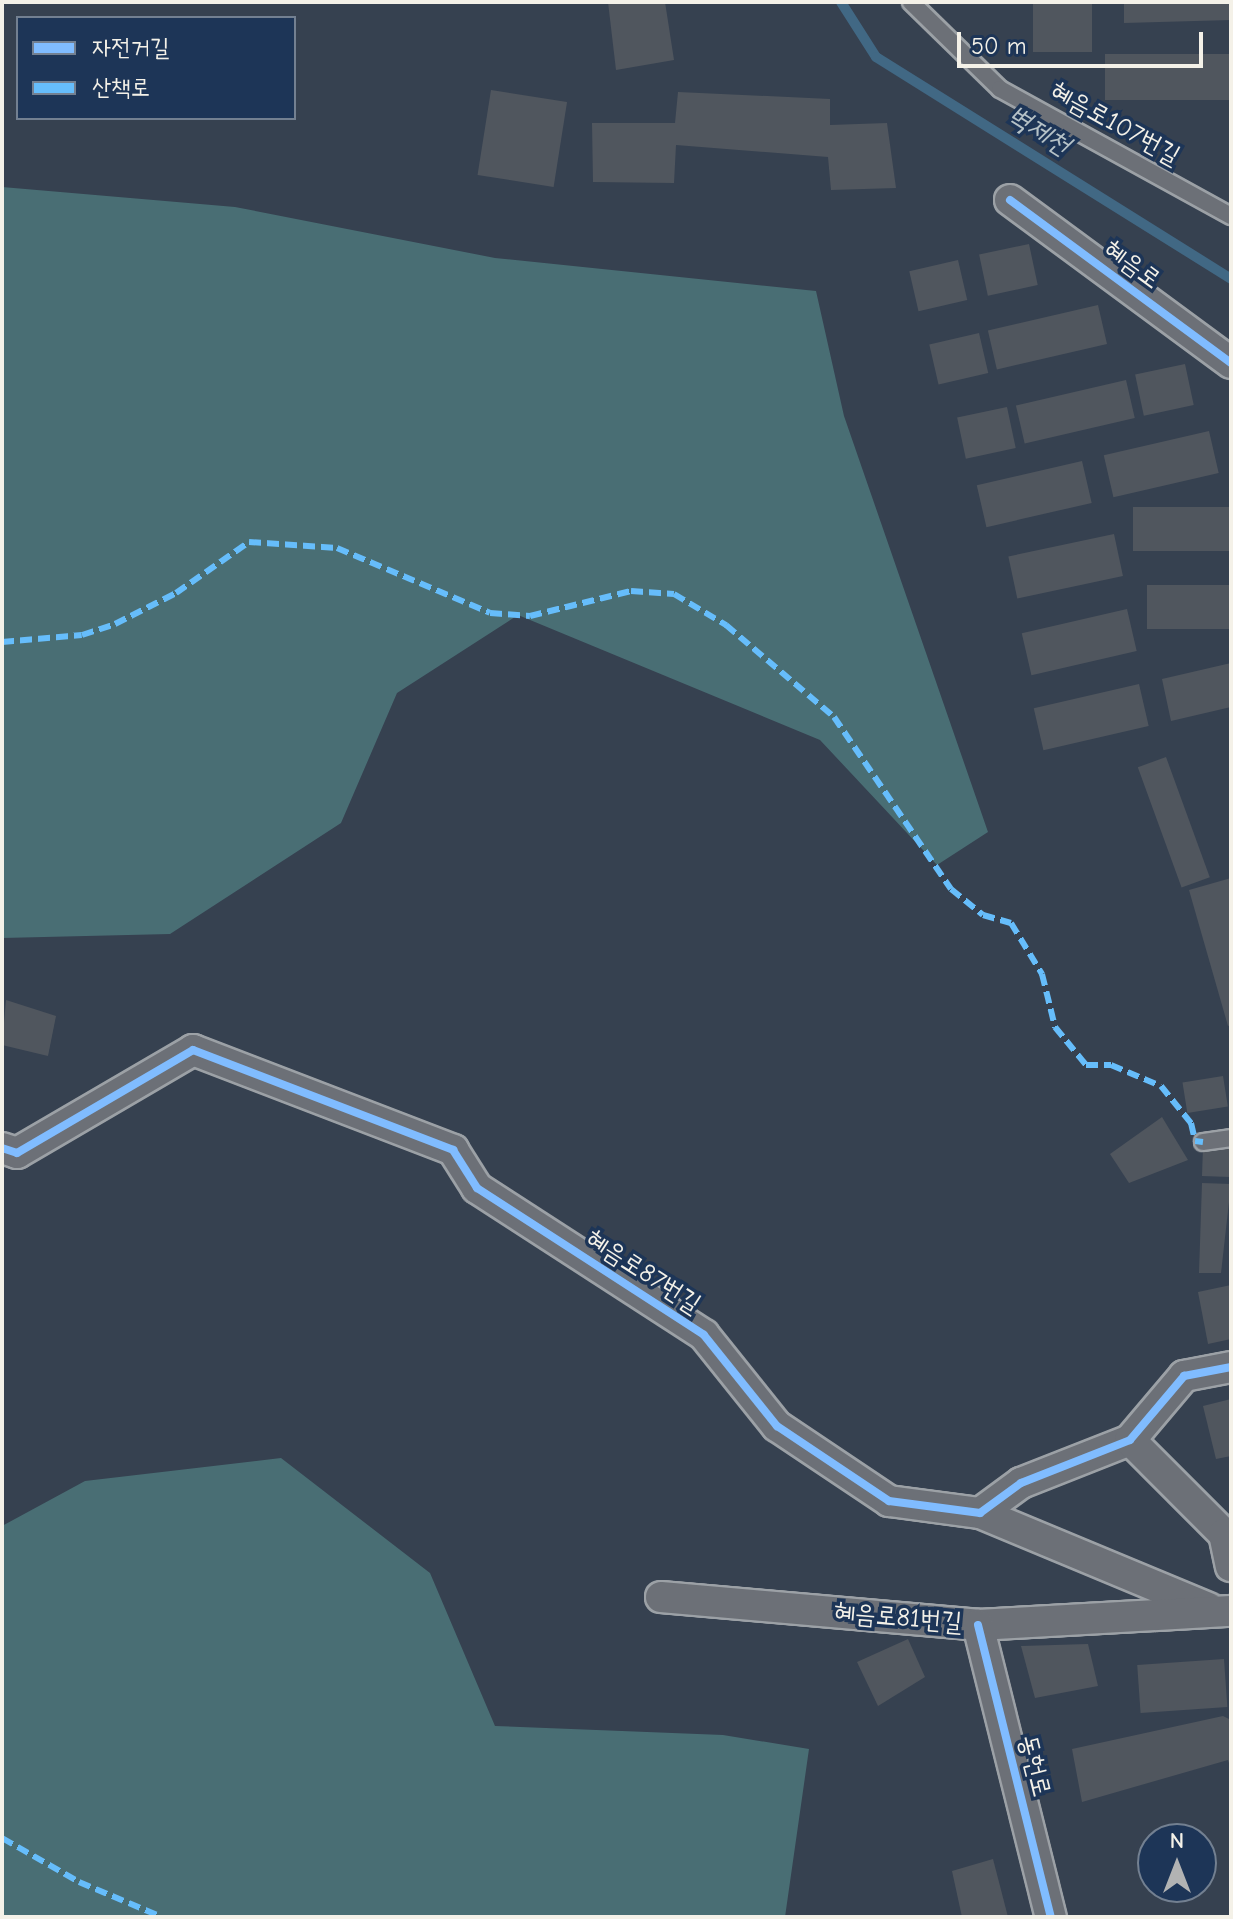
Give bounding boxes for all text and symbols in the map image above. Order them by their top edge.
legend [16,16,296,120]
scale bar [961,16,1207,66]
text: 50 m [971,32,1027,60]
text: 자전거길 [92,33,169,61]
text: 산책로 [92,73,150,101]
street label: 혜음로107번길 [1045,76,1185,172]
water label: 벽제천 [1001,98,1077,162]
street label: 혜음로 [1097,234,1167,296]
street label: 혜음로87번길 [580,1223,706,1321]
street label: 혜음로81번길 [833,1597,963,1639]
street label: 동헌로 [1011,1732,1057,1800]
north arrow [1137,1823,1217,1903]
text: N [1170,1828,1184,1854]

